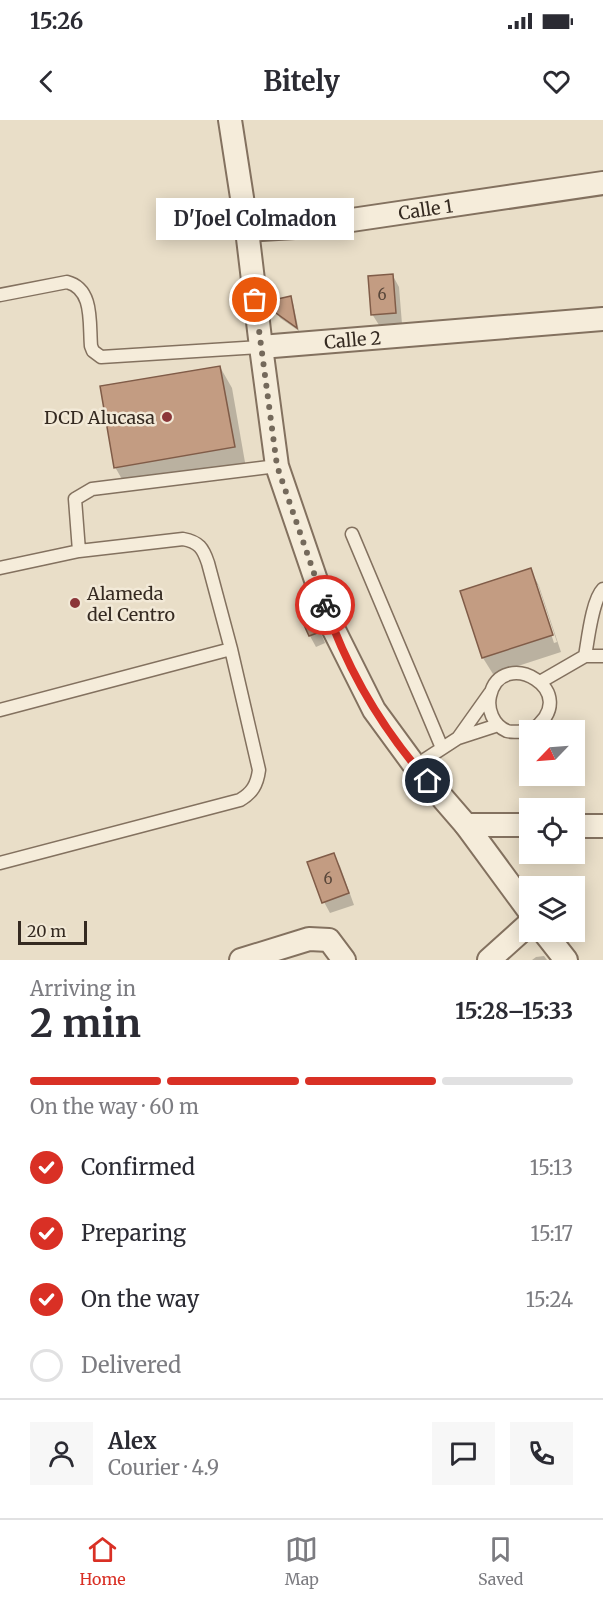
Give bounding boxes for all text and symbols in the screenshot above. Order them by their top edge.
text: 15:26 [30,7,83,35]
text: Bitely [263,64,340,98]
icon: back [30,65,63,98]
icon: heart [540,65,573,98]
street label: Calle 1 [397,194,454,224]
callout: D'Joel Colmadon [156,198,354,240]
text: D'Joel Colmadon [173,206,337,231]
pin [229,274,280,325]
icon: bag [238,283,271,316]
house number: 6 [377,285,387,304]
street label: Calle 2 [323,326,382,353]
place label: DCD Alucasa [44,406,155,429]
marker: DCD Alucasa [160,410,174,424]
courier [295,575,355,635]
place label: Alameda del Centro [86,582,175,626]
icon: bike [309,589,342,622]
marker: Alameda del Centro [68,596,82,610]
north arrow [519,720,585,786]
map controls [519,720,585,942]
pin [402,755,453,806]
icon: home [411,764,444,797]
button: locate [519,798,585,864]
house number: 6 [323,869,333,888]
button: layers [519,876,585,942]
scale bar [18,918,87,946]
text: 20 m [27,921,66,941]
text: Arriving in [30,976,136,1001]
text: 15:28–15:33 [455,997,573,1025]
text: 2 min [30,999,141,1048]
text: On the way · 60 m [30,1094,199,1119]
icon: check [30,1151,63,1184]
text: Confirmed [81,1153,195,1181]
text: 15:13 [530,1155,573,1180]
icon: check [30,1217,63,1250]
text: Preparing [81,1219,186,1247]
text: 15:17 [530,1221,573,1246]
icon: check [30,1283,63,1316]
text: On the way [81,1285,199,1313]
text: 15:24 [526,1287,573,1312]
text: Delivered [81,1351,181,1379]
button: person [30,1422,93,1485]
button: chat [432,1422,495,1485]
button: phone [510,1422,573,1485]
text: Alex [108,1427,157,1455]
text: Courier · 4.9 [108,1455,219,1480]
tab: Home [80,1533,126,1589]
tab: Map [285,1533,319,1589]
tab: Saved [478,1533,523,1589]

